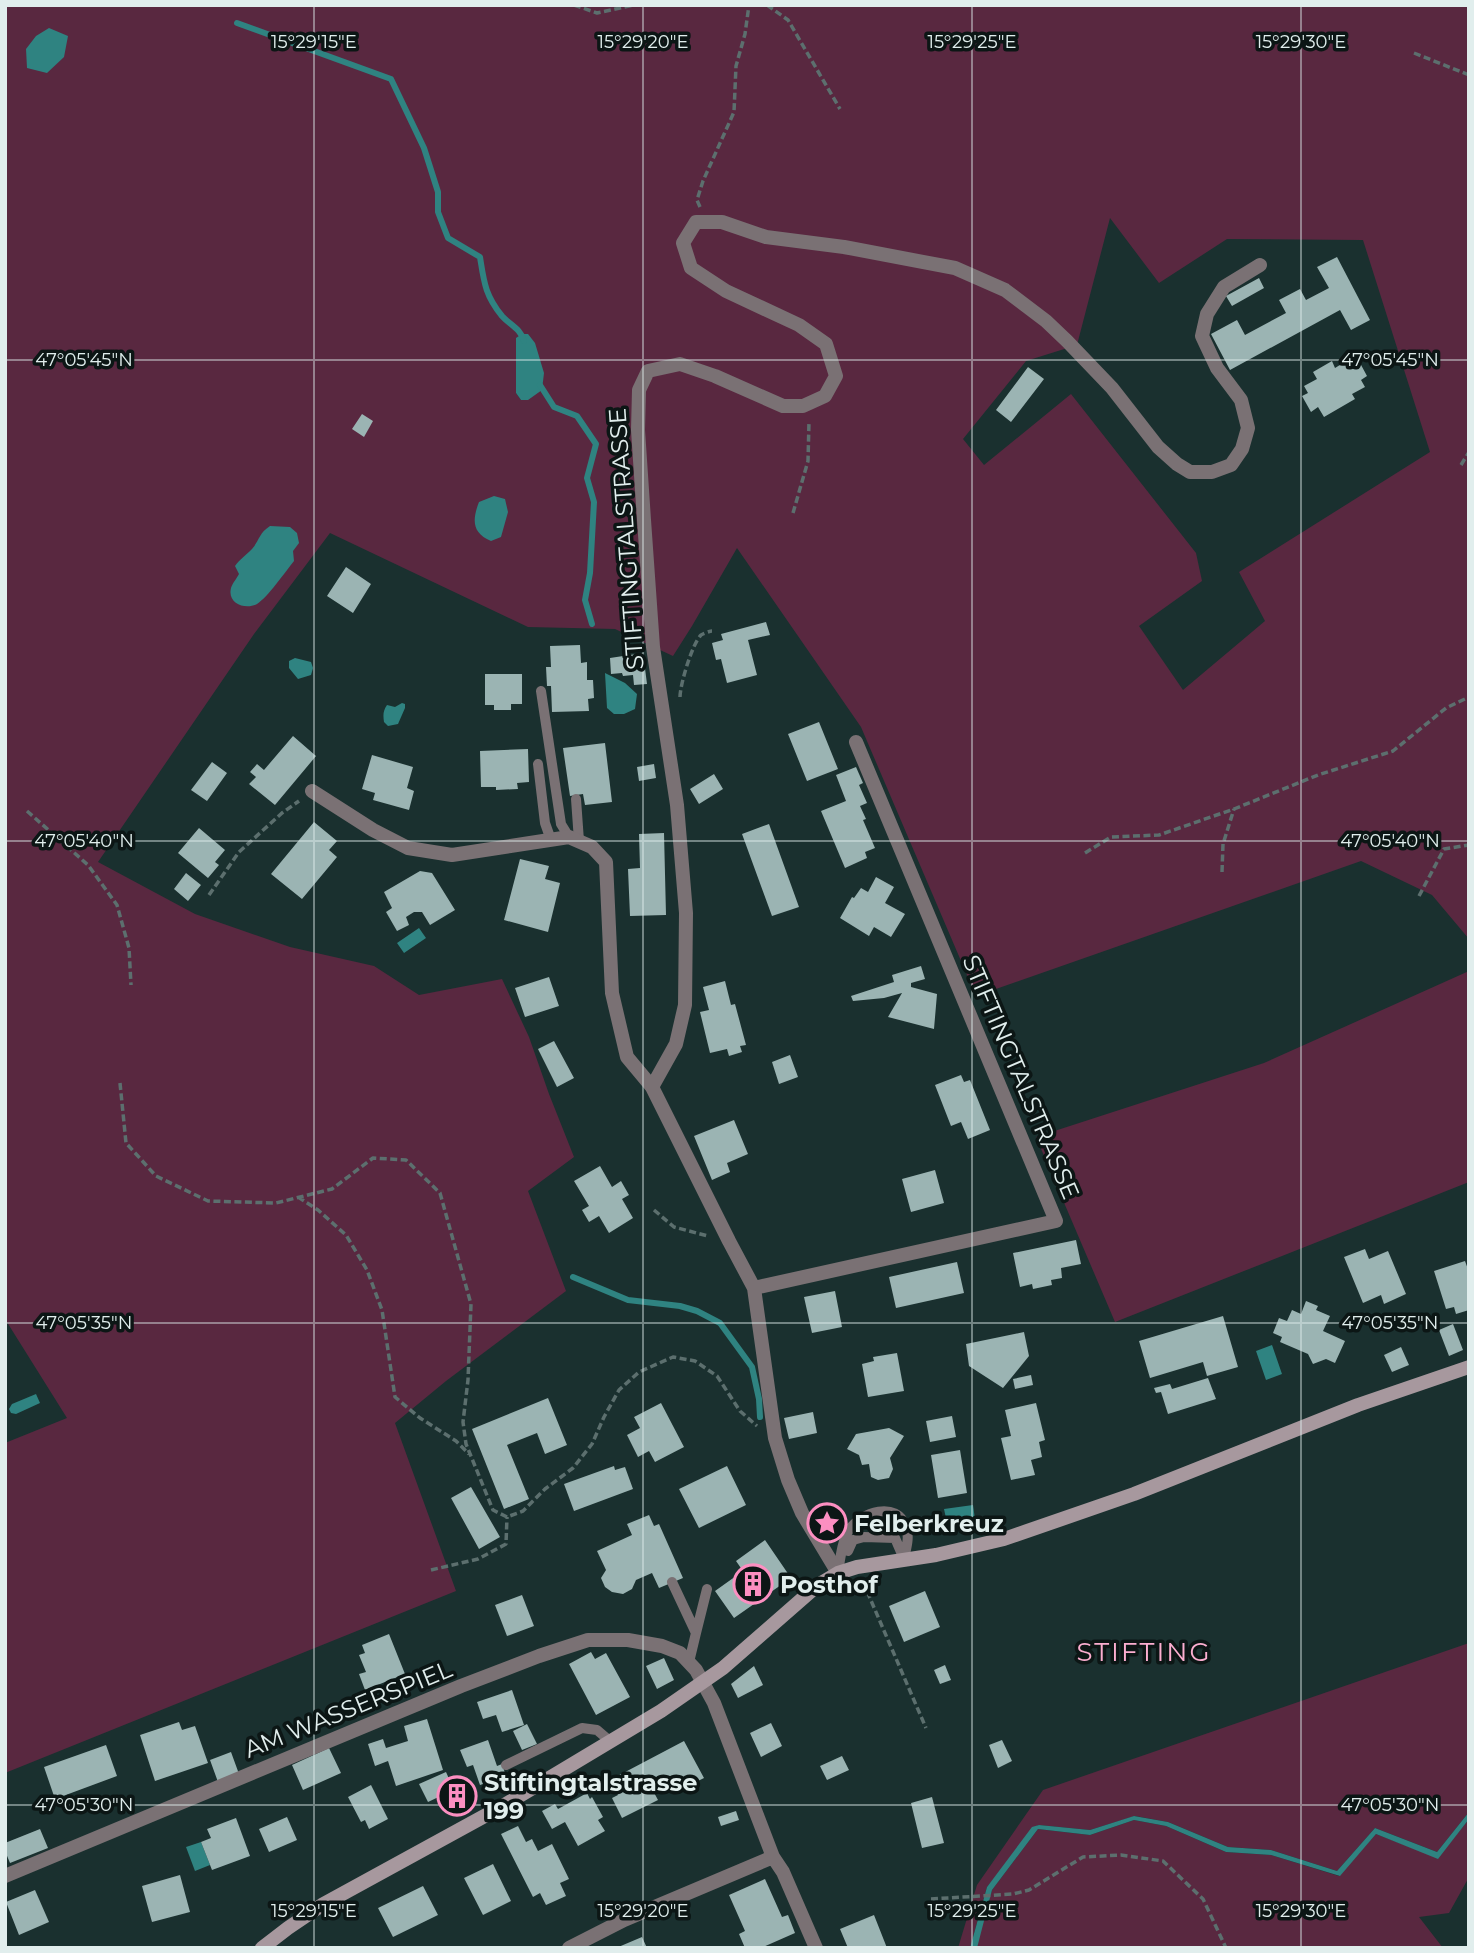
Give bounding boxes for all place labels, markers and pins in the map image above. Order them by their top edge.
place icon: Felberkreuz [806,1502,848,1544]
place label: Felberkreuz [854,1509,1004,1538]
building icon: Posthof [732,1563,774,1605]
place label: Posthof [780,1570,880,1599]
place label: Stiftingtalstrasse 199 [484,1768,697,1825]
building icon: Stiftingtalstrasse 199 [436,1775,478,1817]

